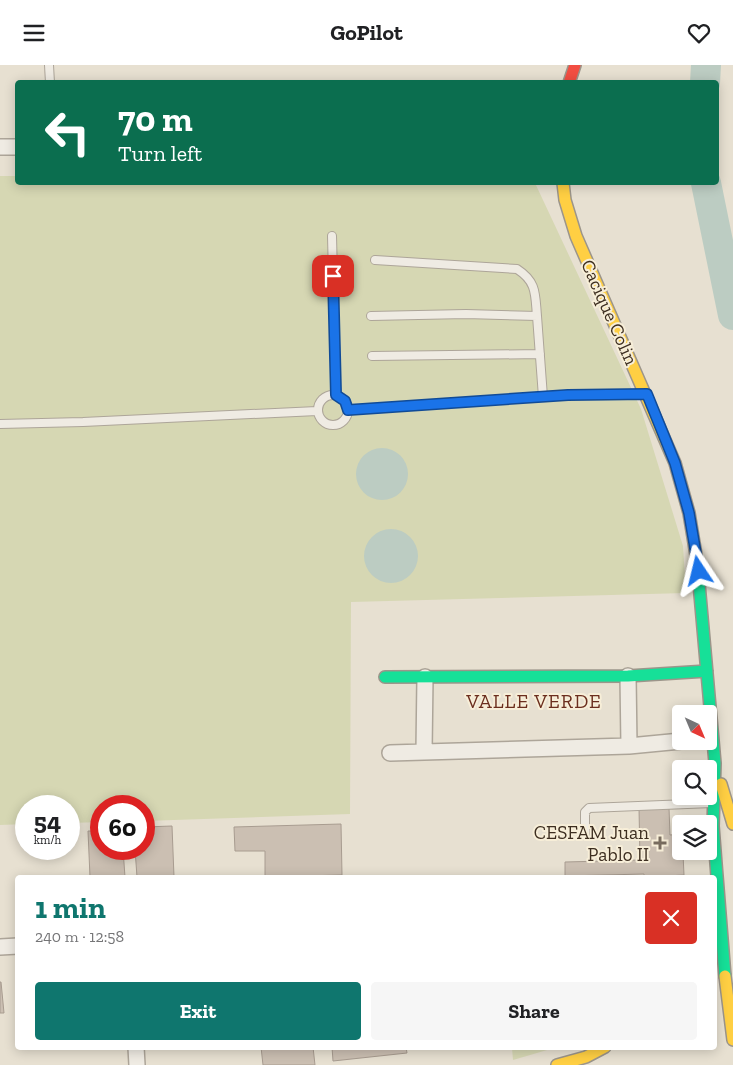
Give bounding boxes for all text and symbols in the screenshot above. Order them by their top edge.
icon: menu [20,19,48,47]
text: GoPilot [330,19,403,46]
icon: heart [685,19,713,47]
text: 70 m [118,98,193,140]
icon: left [35,100,100,165]
text: Turn left [118,140,202,167]
pin [312,255,354,297]
street label: Cacique Colin [576,256,643,369]
icon: arrive [319,262,347,290]
position arrow [672,544,724,596]
district label: VALLE VERDE [465,689,602,713]
north arrow [672,705,718,750]
map controls [672,705,717,860]
button: search [672,760,717,805]
speed limit sign: 60 [90,795,155,860]
text: 54 [34,806,61,836]
button: layers [672,815,717,860]
place label: CESFAM Juan Pablo II [534,821,649,866]
text: km/h [34,833,61,847]
marker: CESFAM Juan Pablo II [653,836,667,850]
text: 1 min [35,890,106,926]
button: close [645,892,697,944]
text: 240 m · 12:58 [35,927,124,946]
button: Exit [35,982,361,1040]
button: Share [371,982,697,1040]

